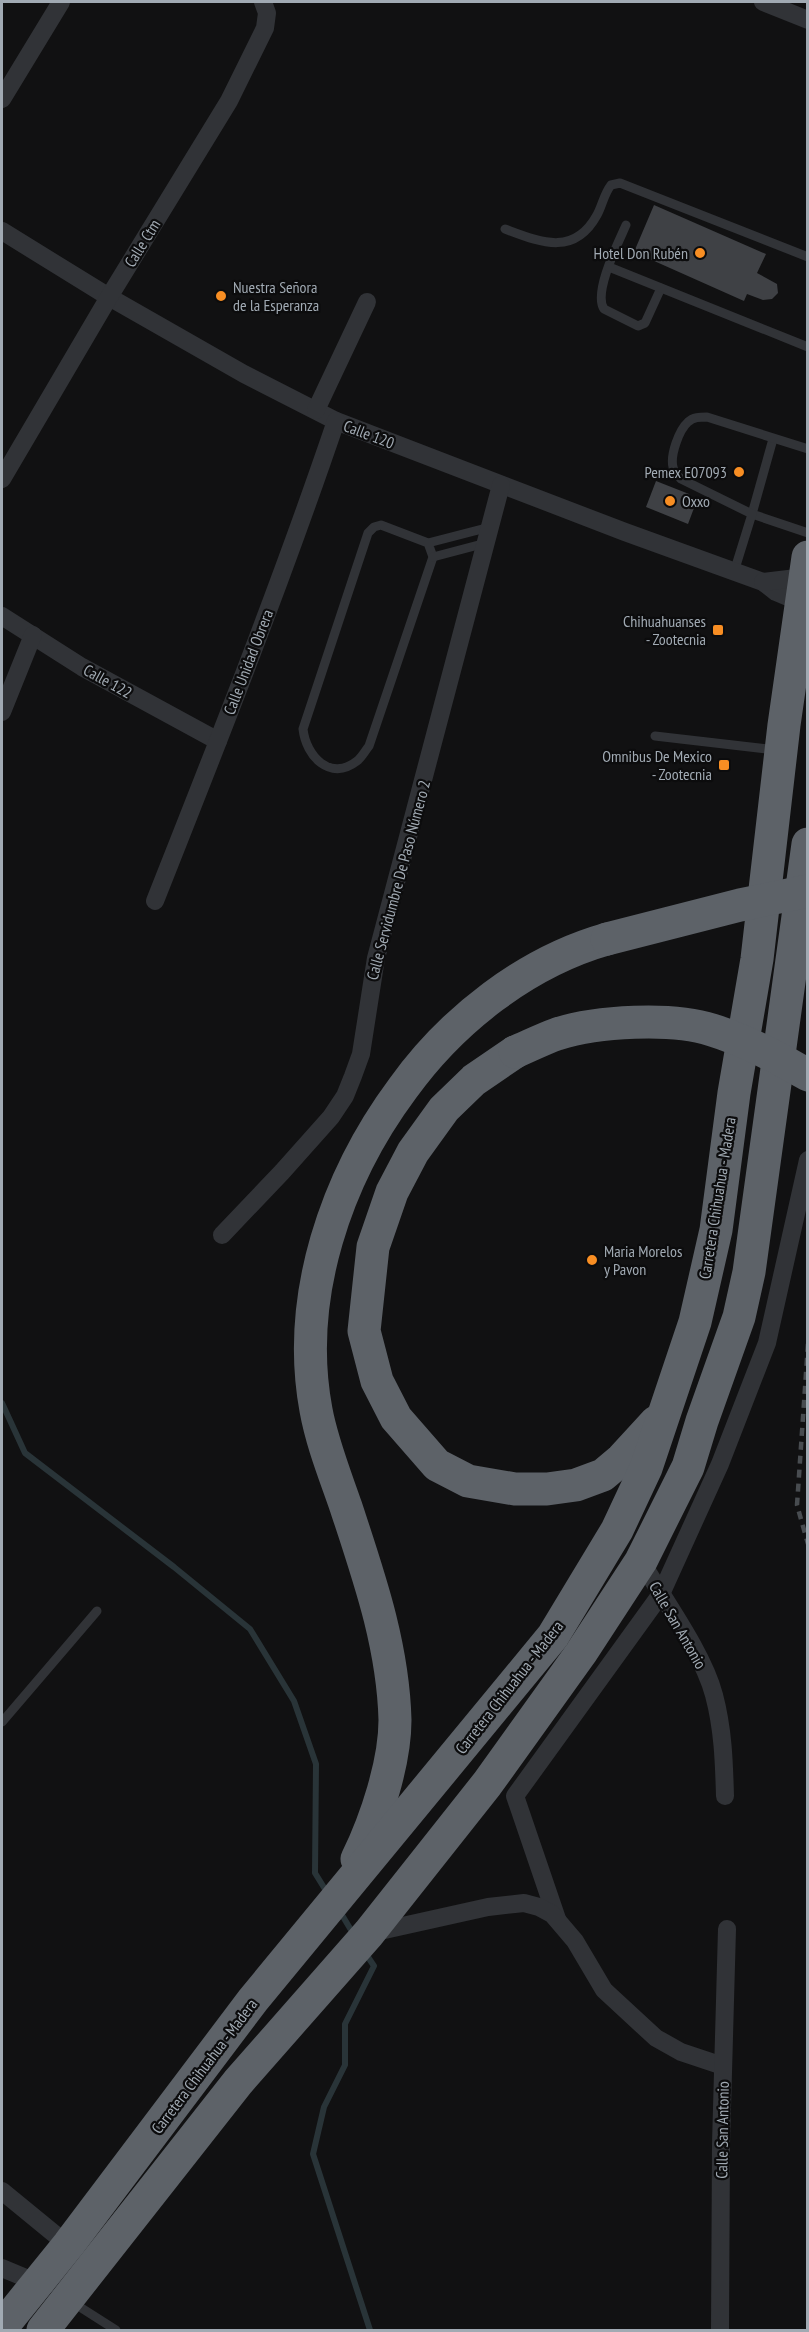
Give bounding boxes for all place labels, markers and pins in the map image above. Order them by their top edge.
place label: Hotel Don Rubén [594,243,688,263]
marker: Hotel Don Rubén [693,246,707,260]
place label: Nuestra Señora de la Esperanza [233,277,319,315]
marker: Nuestra Señora de la Esperanza [214,289,228,303]
place label: Pemex E07093 [644,462,727,482]
marker: Pemex E07093 [732,465,746,479]
place label: Oxxo [682,491,710,511]
marker: Oxxo [663,494,677,508]
place label: Chihuahuanses - Zootecnia [623,611,706,649]
marker: Chihuahuanses - Zootecnia [711,623,725,637]
place label: Omnibus De Mexico - Zootecnia [602,746,712,784]
marker: Omnibus De Mexico - Zootecnia [717,758,731,772]
place label: Maria Morelos y Pavon [604,1241,682,1279]
marker: Maria Morelos y Pavon [585,1253,599,1267]

